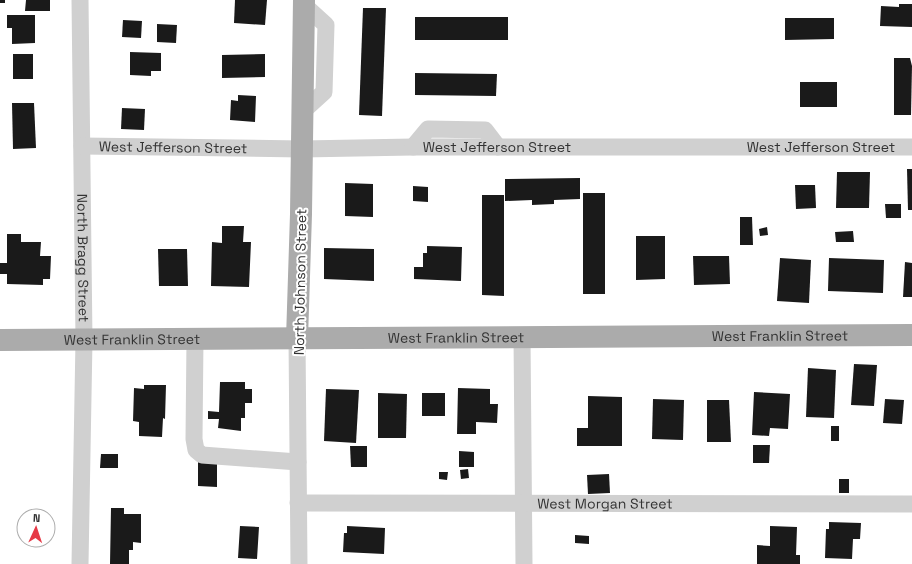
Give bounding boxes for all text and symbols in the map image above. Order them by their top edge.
street label: West Jefferson Street [99,137,247,157]
street label: West Jefferson Street [423,138,571,156]
street label: West Jefferson Street [747,138,895,156]
street label: North Bragg Street [73,194,93,322]
street label: North Johnson Street [290,209,310,355]
street label: West Franklin Street [712,326,848,345]
street label: West Franklin Street [388,328,524,347]
street label: West Franklin Street [64,330,200,349]
street label: West Morgan Street [537,494,673,513]
north arrow [16,508,56,548]
text: N [32,511,41,525]

